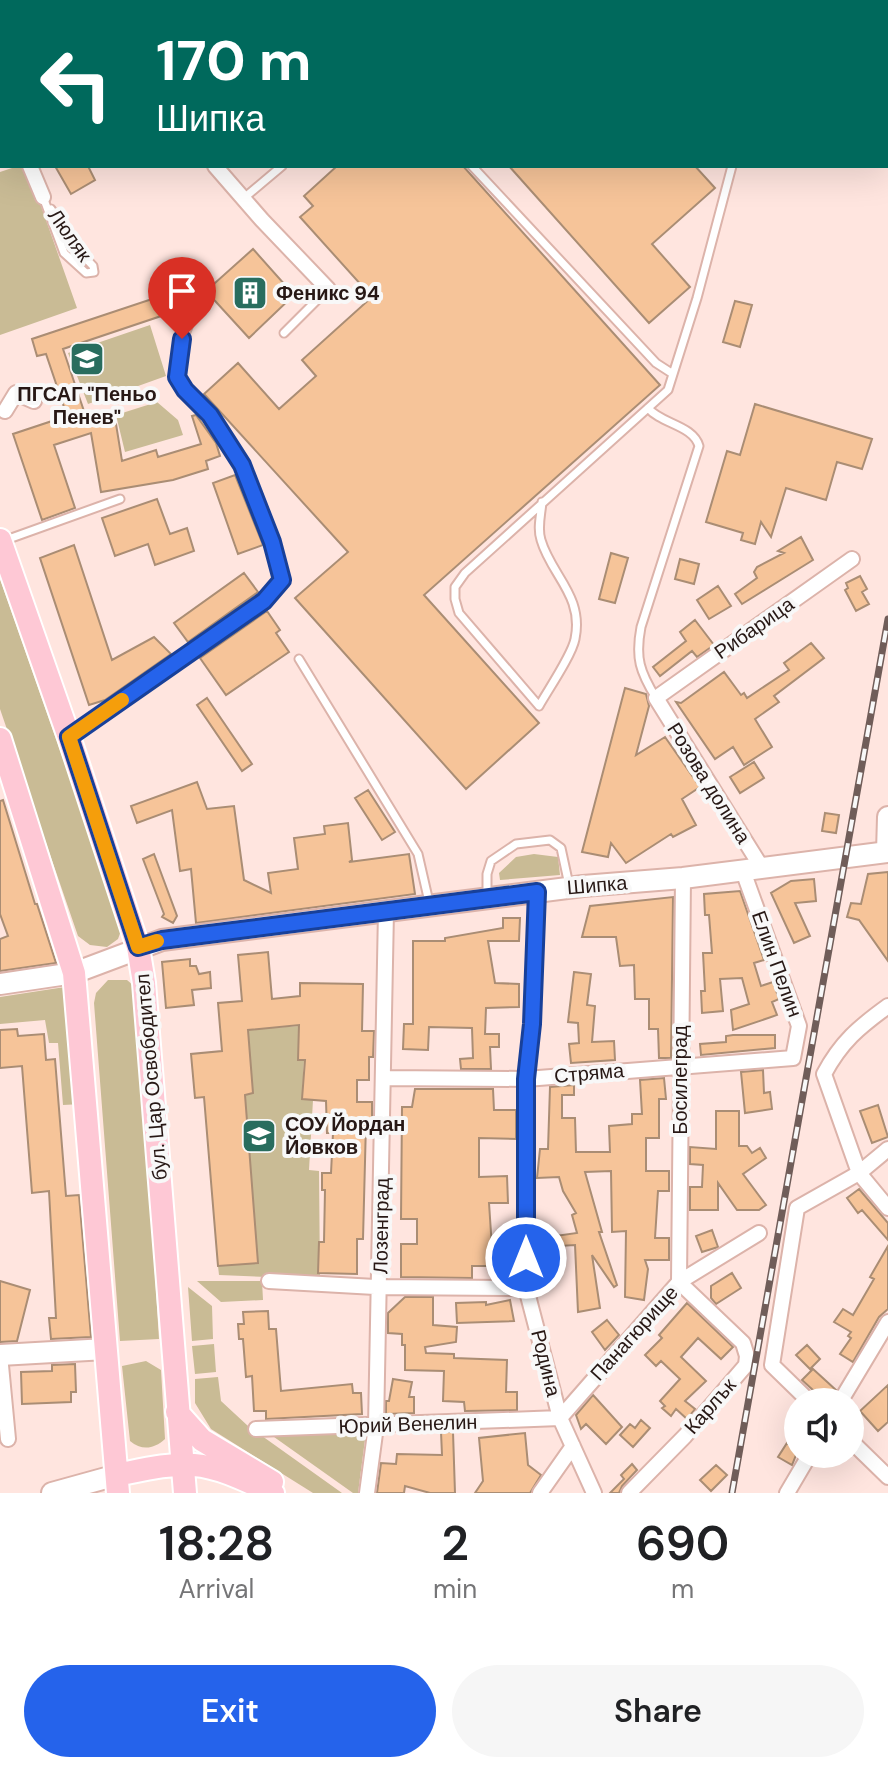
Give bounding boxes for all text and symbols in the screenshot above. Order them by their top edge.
text: 170 m [156,24,311,97]
icon: left [24,32,128,136]
text: Шипка [156,95,265,142]
street label: Люляк [42,203,98,267]
pin [148,257,216,339]
icon: arrive [160,269,204,313]
building icon: Феникс 94 [231,274,269,312]
place label: Феникс 94 [276,280,380,306]
school or university icon: ПГСАГ "Пеньо Пенев" [68,340,106,378]
place label: ПГСАГ "Пеньо Пенев" [17,381,157,430]
street label: Рибарица [709,591,800,665]
street label: Розова долина [662,718,757,849]
street label: Шипка [566,869,629,901]
street label: Елин Пелин [746,907,808,1021]
street label: бул. Цар Освободител [129,973,173,1181]
street label: Босилеград [667,1025,693,1135]
street label: Стряма [553,1057,626,1089]
place label: СОУ Йордан Йовков [285,1111,405,1160]
school or university icon: СОУ Йордан Йовков [240,1117,278,1155]
street label: Лозенград [367,1177,395,1274]
position arrow [484,1216,568,1300]
street label: Панагюрище [584,1280,684,1386]
street label: Родина [525,1327,567,1400]
street label: Карлък [678,1372,742,1439]
map controls [784,1388,864,1468]
button: sound [784,1388,864,1468]
street label: Юрий Венелин [338,1409,478,1439]
text: 18:28 [159,1512,274,1575]
text: 2 [441,1512,469,1575]
text: 690 [636,1512,729,1575]
text: Arrival [179,1572,254,1606]
text: min [433,1572,477,1606]
text: m [671,1572,694,1606]
button: Exit [24,1665,436,1757]
button: Share [452,1665,864,1757]

